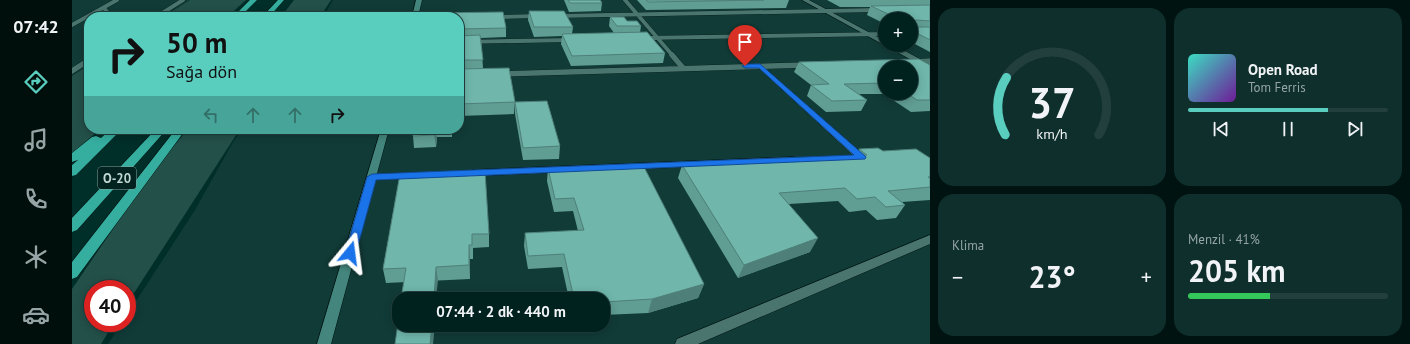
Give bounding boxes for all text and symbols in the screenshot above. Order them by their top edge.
map controls [878,12,918,100]
button: + [878,12,918,52]
text: 07:42 [13,15,59,38]
text: 50 m [166,24,227,61]
pin [728,25,762,66]
icon: right [100,28,152,80]
icon: arrive [734,31,756,53]
text: Sağa dön [166,60,237,83]
button: − [878,60,918,100]
text: Open Road [1248,60,1318,79]
icon: directions [22,68,50,96]
text: 37 [1028,76,1076,129]
text: Tom Ferris [1248,79,1306,96]
icon: left [200,104,222,126]
icon: ahead [242,104,264,126]
icon: ahead [284,104,306,126]
icon: right [326,104,348,126]
icon: previous [1210,118,1232,140]
icon: pause [1277,118,1299,140]
icon: next [1344,118,1366,140]
text: km/h [1036,124,1068,143]
icon: music [22,126,50,154]
road number: O-20 [98,167,136,189]
icon: phone [22,185,50,213]
text: Menzil · 41% [1188,231,1260,248]
position arrow [329,232,371,274]
text: Klima [952,237,984,254]
icon: climate [22,243,50,271]
text: 205 km [1188,251,1286,290]
text: 23° [1028,257,1076,296]
text: − [952,263,963,291]
text: + [1141,263,1152,291]
speed limit sign: 40 [84,280,136,332]
icon: car [22,301,50,329]
text: 07:44 · 2 dk · 440 m [436,302,566,321]

